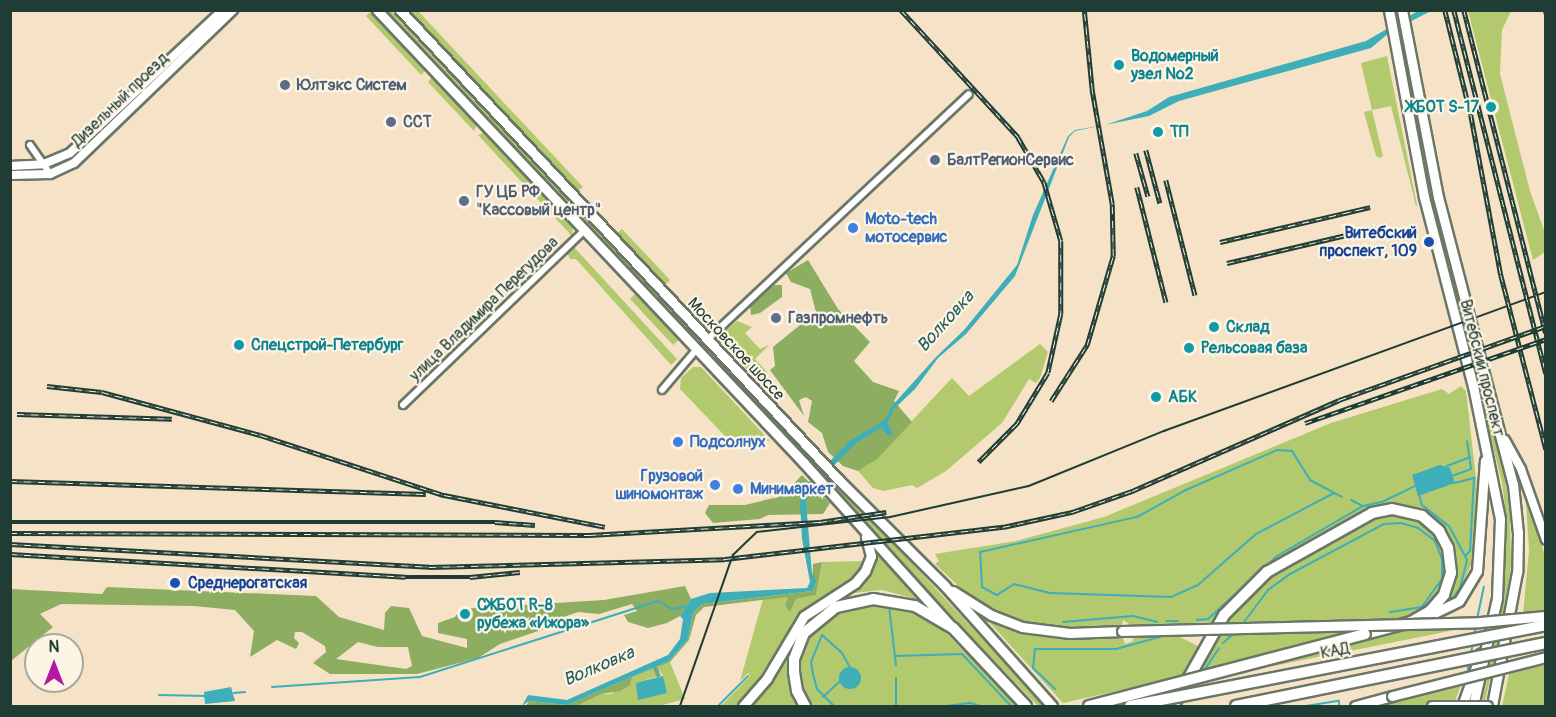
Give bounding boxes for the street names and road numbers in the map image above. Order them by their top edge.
street label: Дизельный проезд [68,49,172,151]
street label: улица Владимира Перегудова [405,233,563,385]
street label: Московское шоссе [684,294,788,404]
street label: Витебский проспект [1456,297,1508,439]
street label: КАД [1319,639,1351,663]

